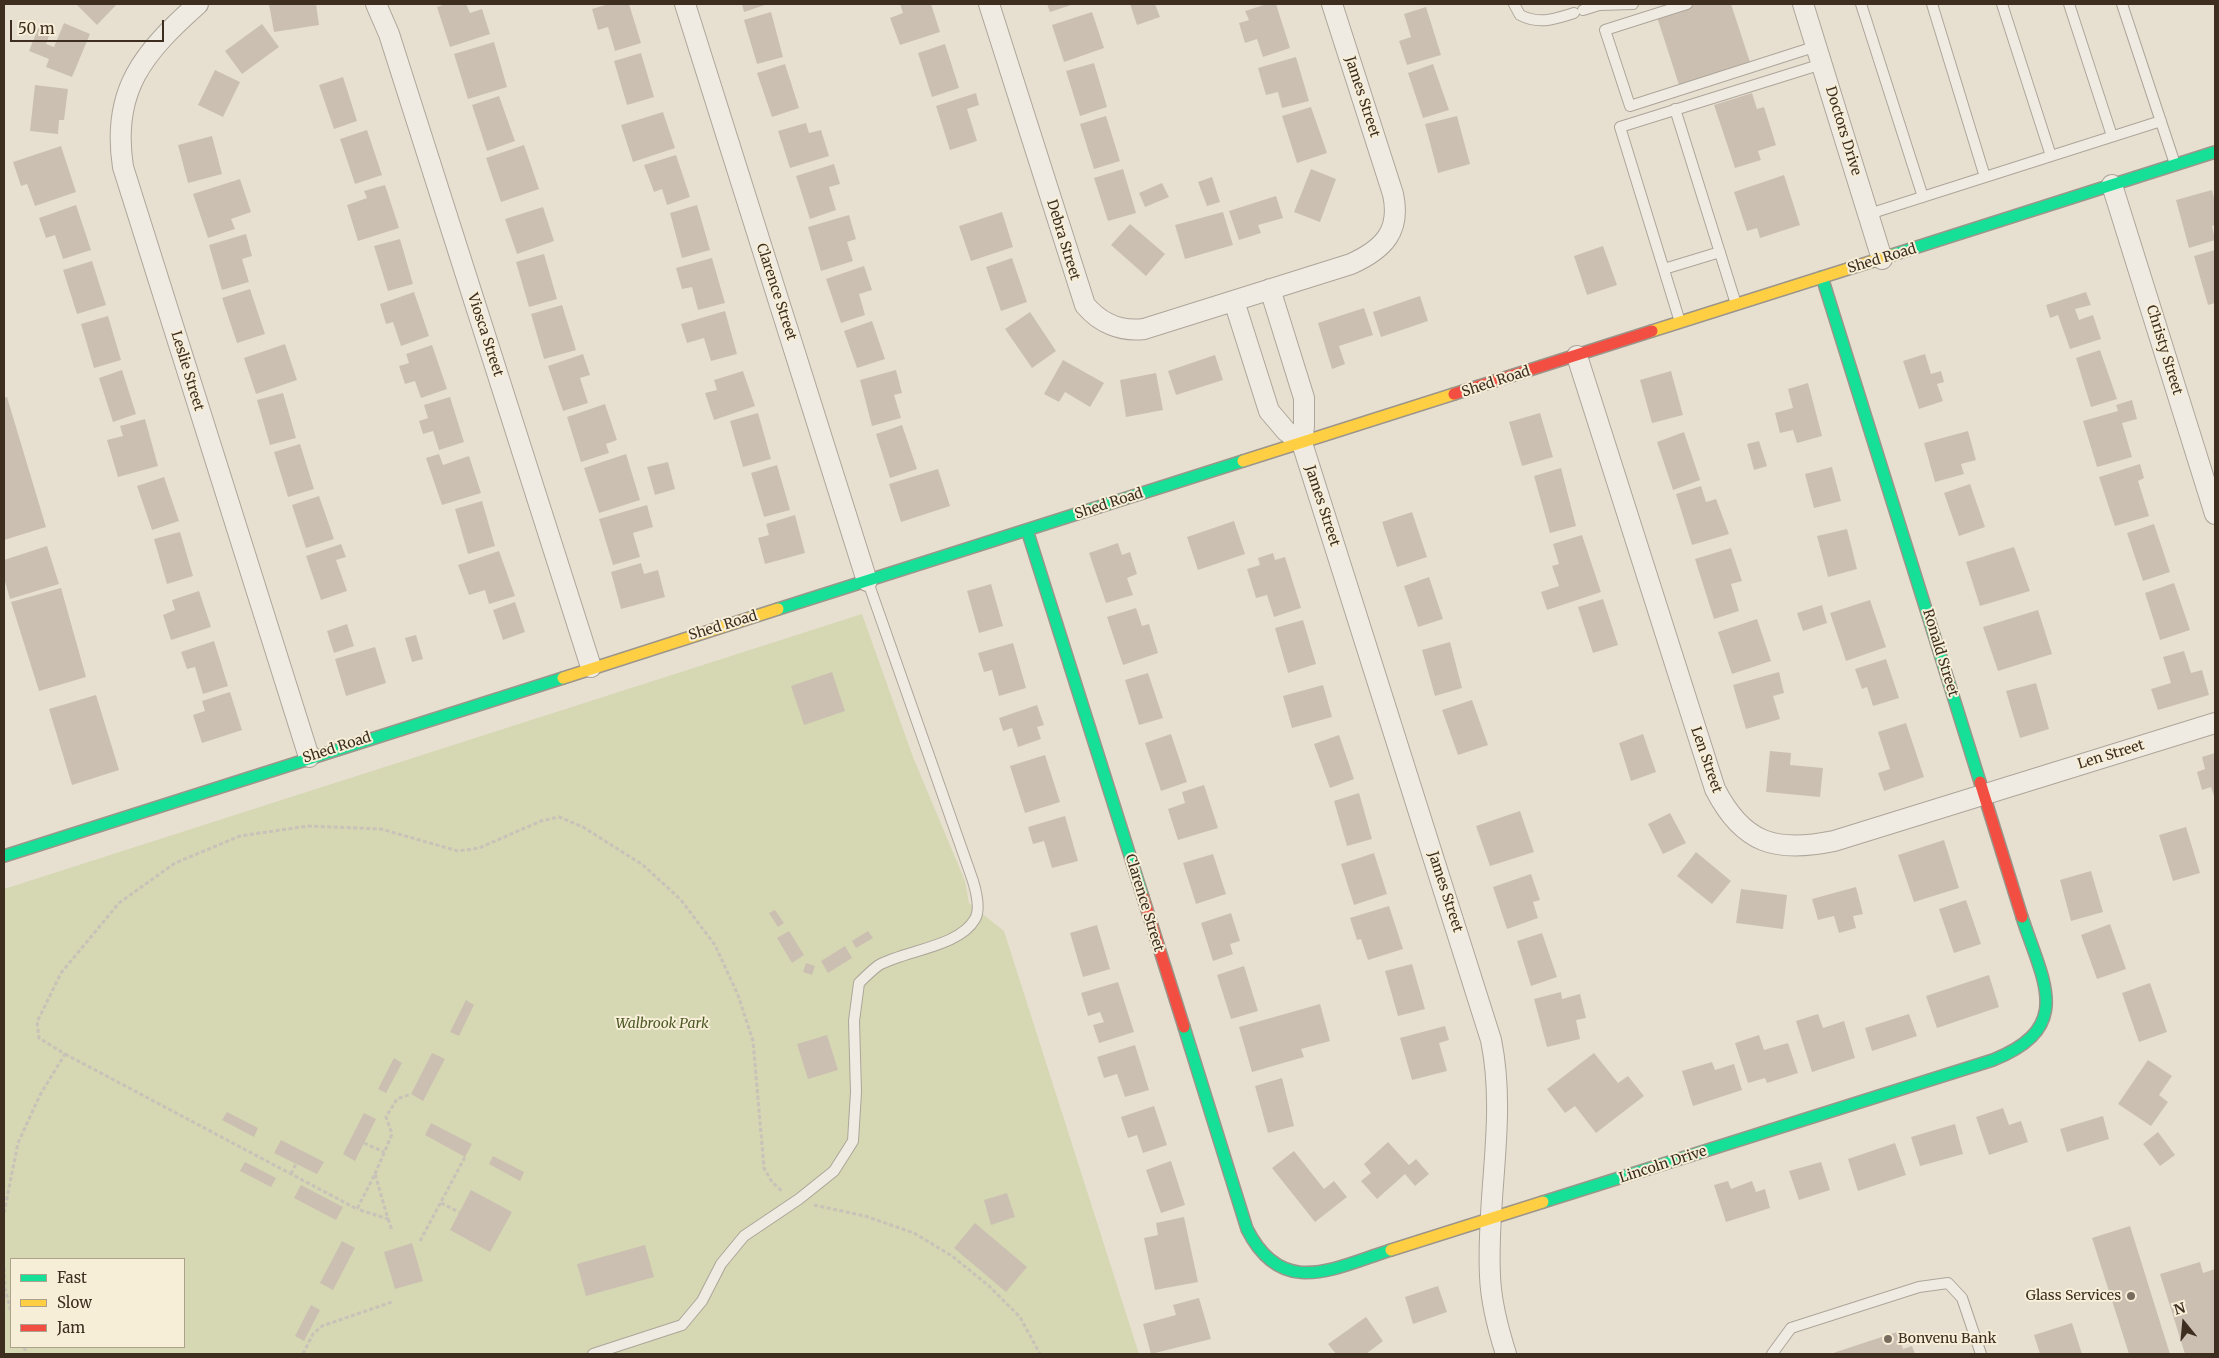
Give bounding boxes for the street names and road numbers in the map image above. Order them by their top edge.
street label: James Street [1341,55,1383,139]
street label: Doctors Drive [1821,84,1865,178]
street label: Debra Street [1043,198,1083,282]
street label: Clarence Street [752,241,800,343]
street label: Shed Road [1846,241,1918,277]
street label: Viosca Street [464,291,506,379]
street label: Christy Street [2142,303,2186,397]
street label: Leslie Street [167,329,207,413]
street label: Shed Road [1460,363,1532,401]
street label: James Street [1301,464,1343,548]
street label: Shed Road [1073,485,1145,523]
street label: Ronald Street [1919,607,1961,699]
street label: Shed Road [687,608,759,644]
street label: Len Street [1687,725,1725,795]
street label: Shed Road [301,729,373,767]
street label: Len Street [2076,737,2146,773]
street label: James Street [1424,850,1466,934]
street label: Clarence Street [1121,852,1167,954]
street label: Lincoln Drive [1617,1143,1709,1187]

